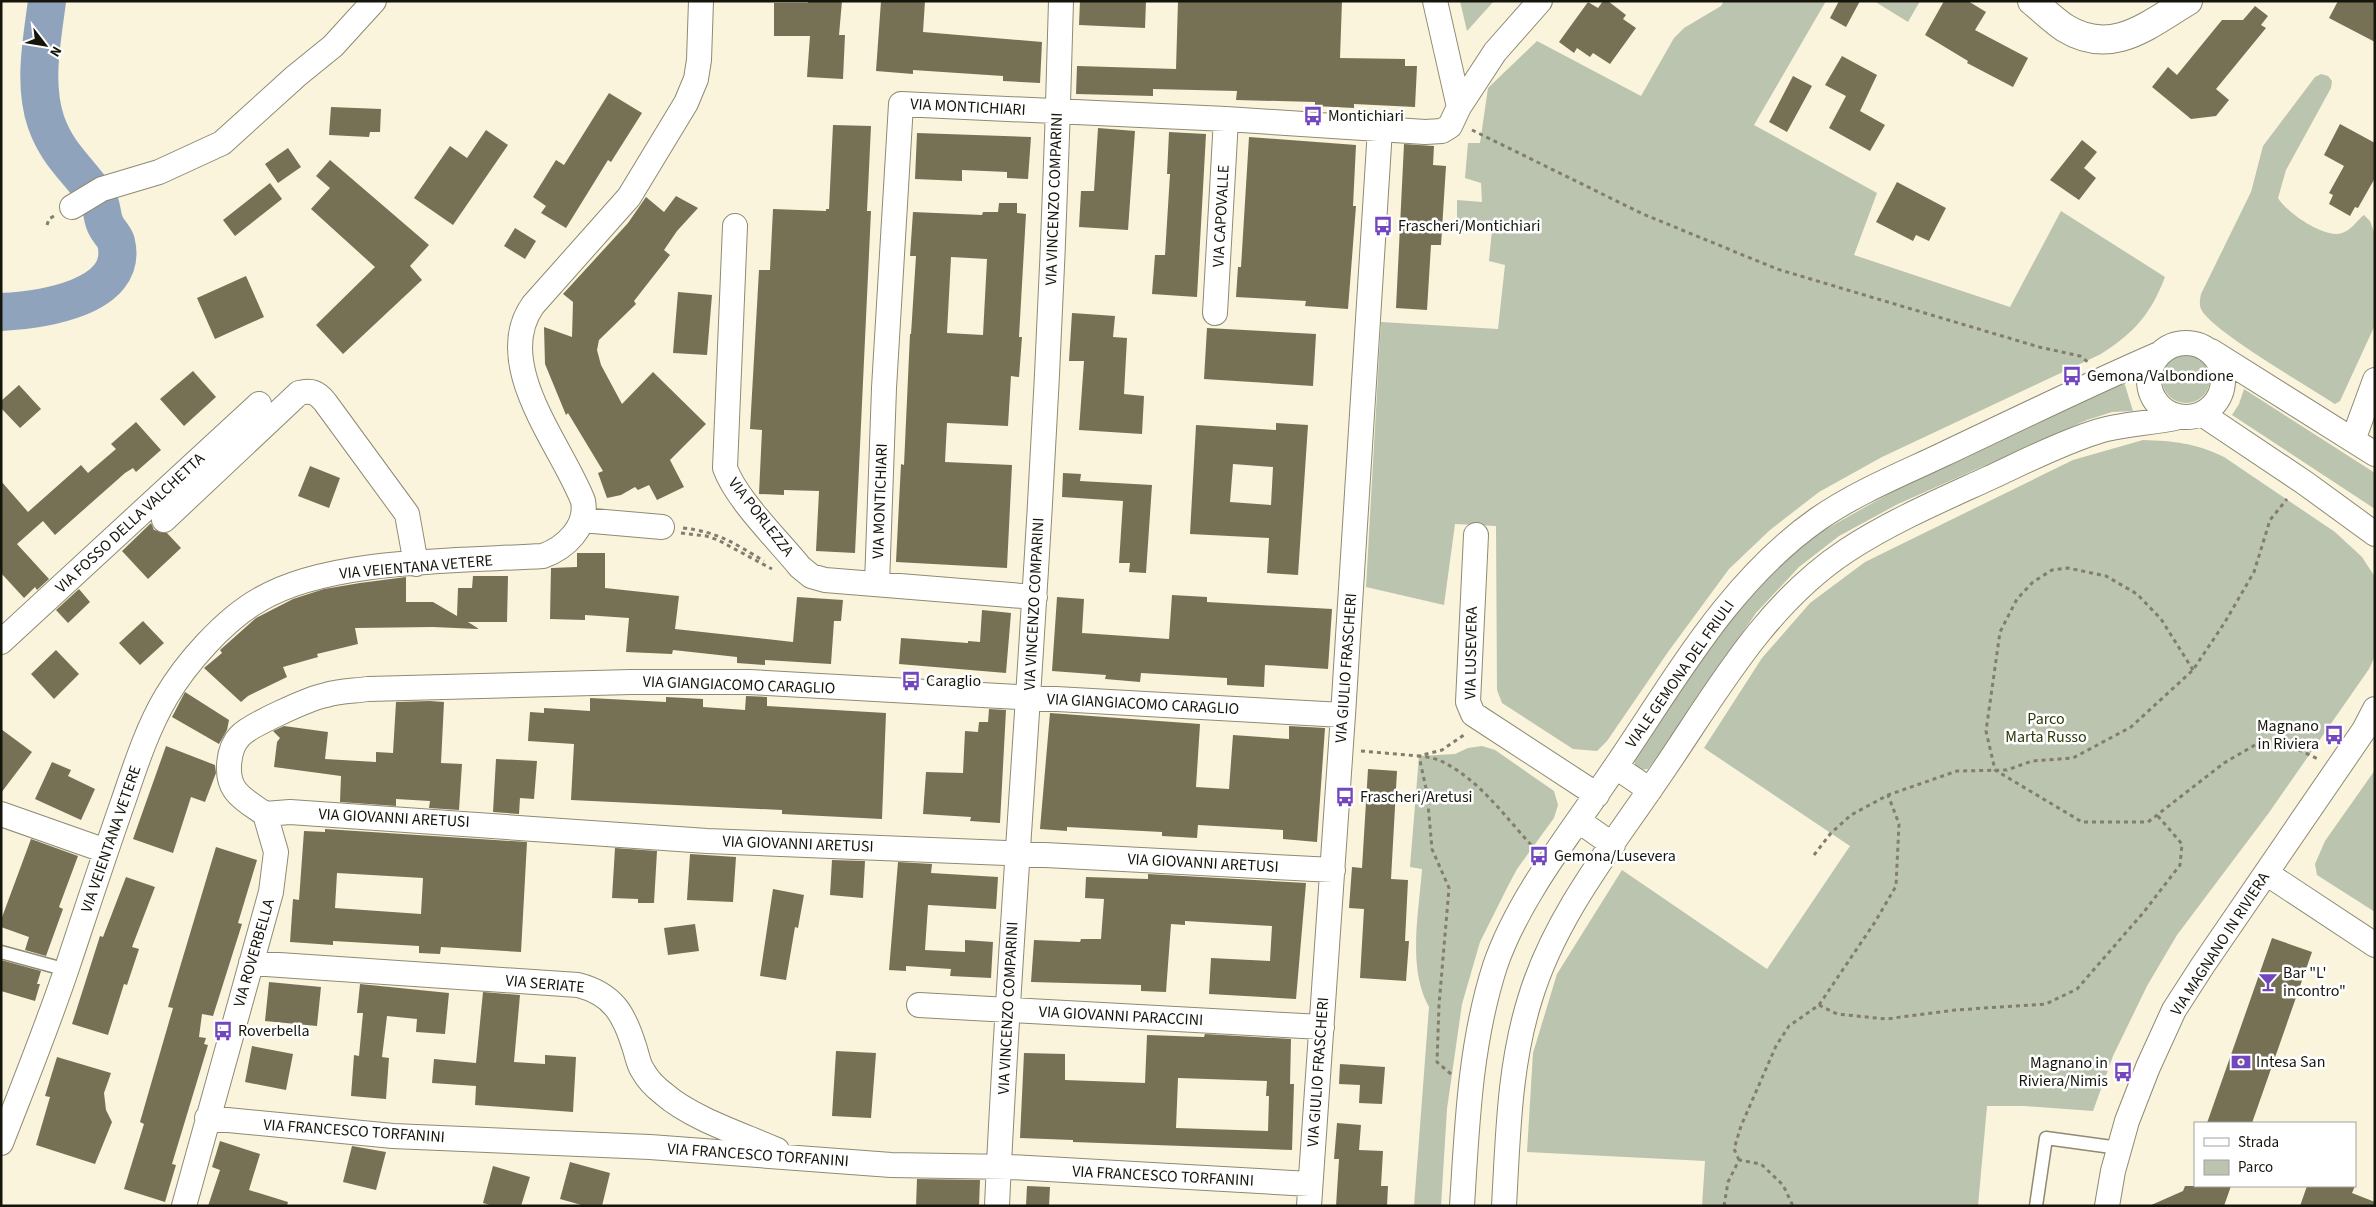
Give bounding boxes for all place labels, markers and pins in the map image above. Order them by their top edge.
bus stop icon: Montichiari [1302,105,1324,127]
place label: Montichiari [1328,105,1404,127]
bus stop icon: Frascheri/Montichiari [1372,215,1394,237]
place label: Frascheri/Montichiari [1398,215,1540,237]
bus stop icon: Gemona/Valbondione [2061,365,2083,387]
place label: Gemona/Valbondione [2087,365,2234,387]
bus stop icon: Caraglio [900,670,922,692]
place label: Caraglio [926,670,981,692]
place label: Magnano in Riviera [2257,715,2319,755]
bus stop icon: Magnano in Riviera [2323,724,2345,746]
bus stop icon: Frascheri/Aretusi [1334,786,1356,808]
place label: Frascheri/Aretusi [1360,786,1473,808]
bus stop icon: Gemona/Lusevera [1528,845,1550,867]
place label: Gemona/Lusevera [1554,845,1676,867]
place label: Bar "L' incontro" [2283,962,2346,1002]
bar icon: Bar "L' incontro" [2257,971,2279,993]
bus stop icon: Roverbella [212,1020,234,1042]
place label: Roverbella [238,1020,309,1042]
bank icon: Intesa San [2230,1051,2252,1073]
place label: Intesa San [2256,1051,2325,1073]
place label: Magnano in Riviera/Nimis [2019,1052,2108,1092]
bus stop icon: Magnano in Riviera/Nimis [2112,1061,2134,1083]

